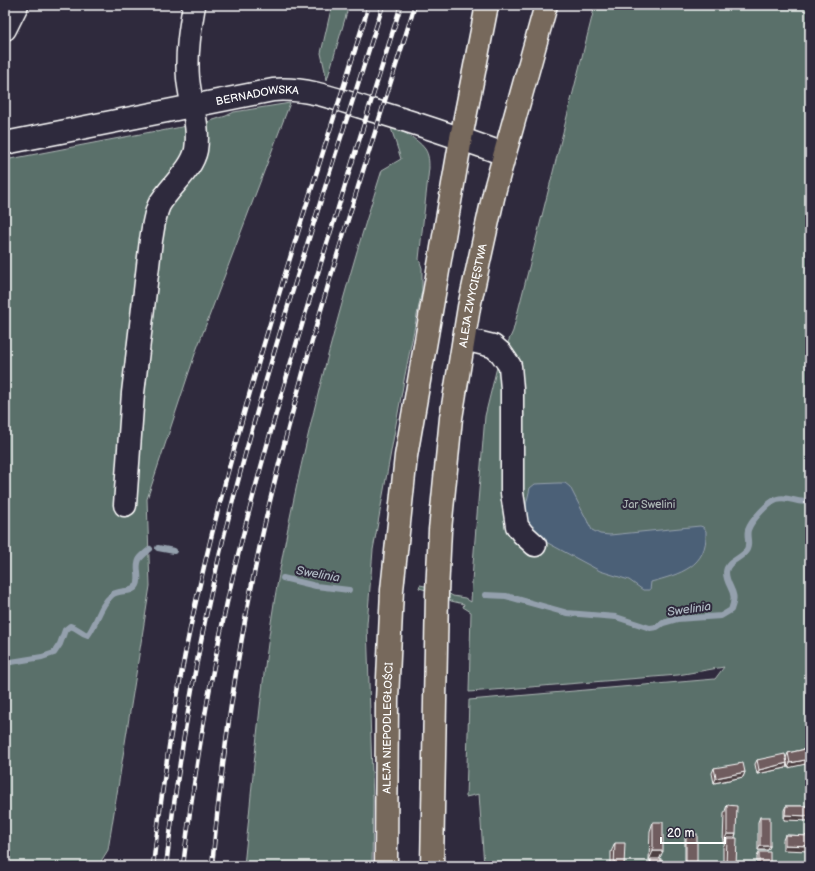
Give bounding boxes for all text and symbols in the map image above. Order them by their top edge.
street label: BERNADOWSKA [215,84,300,108]
street label: ALEJA ZWYCIĘSTWA [457,242,490,348]
park label: Jar Swelini [623,498,675,511]
water label: Swelinia [295,563,341,586]
water label: Swelinia [666,599,712,620]
street label: ALEJA NIEPODLEGŁOŚCI [380,661,396,794]
scale bar [661,819,725,845]
text: 20 m [667,826,694,841]

